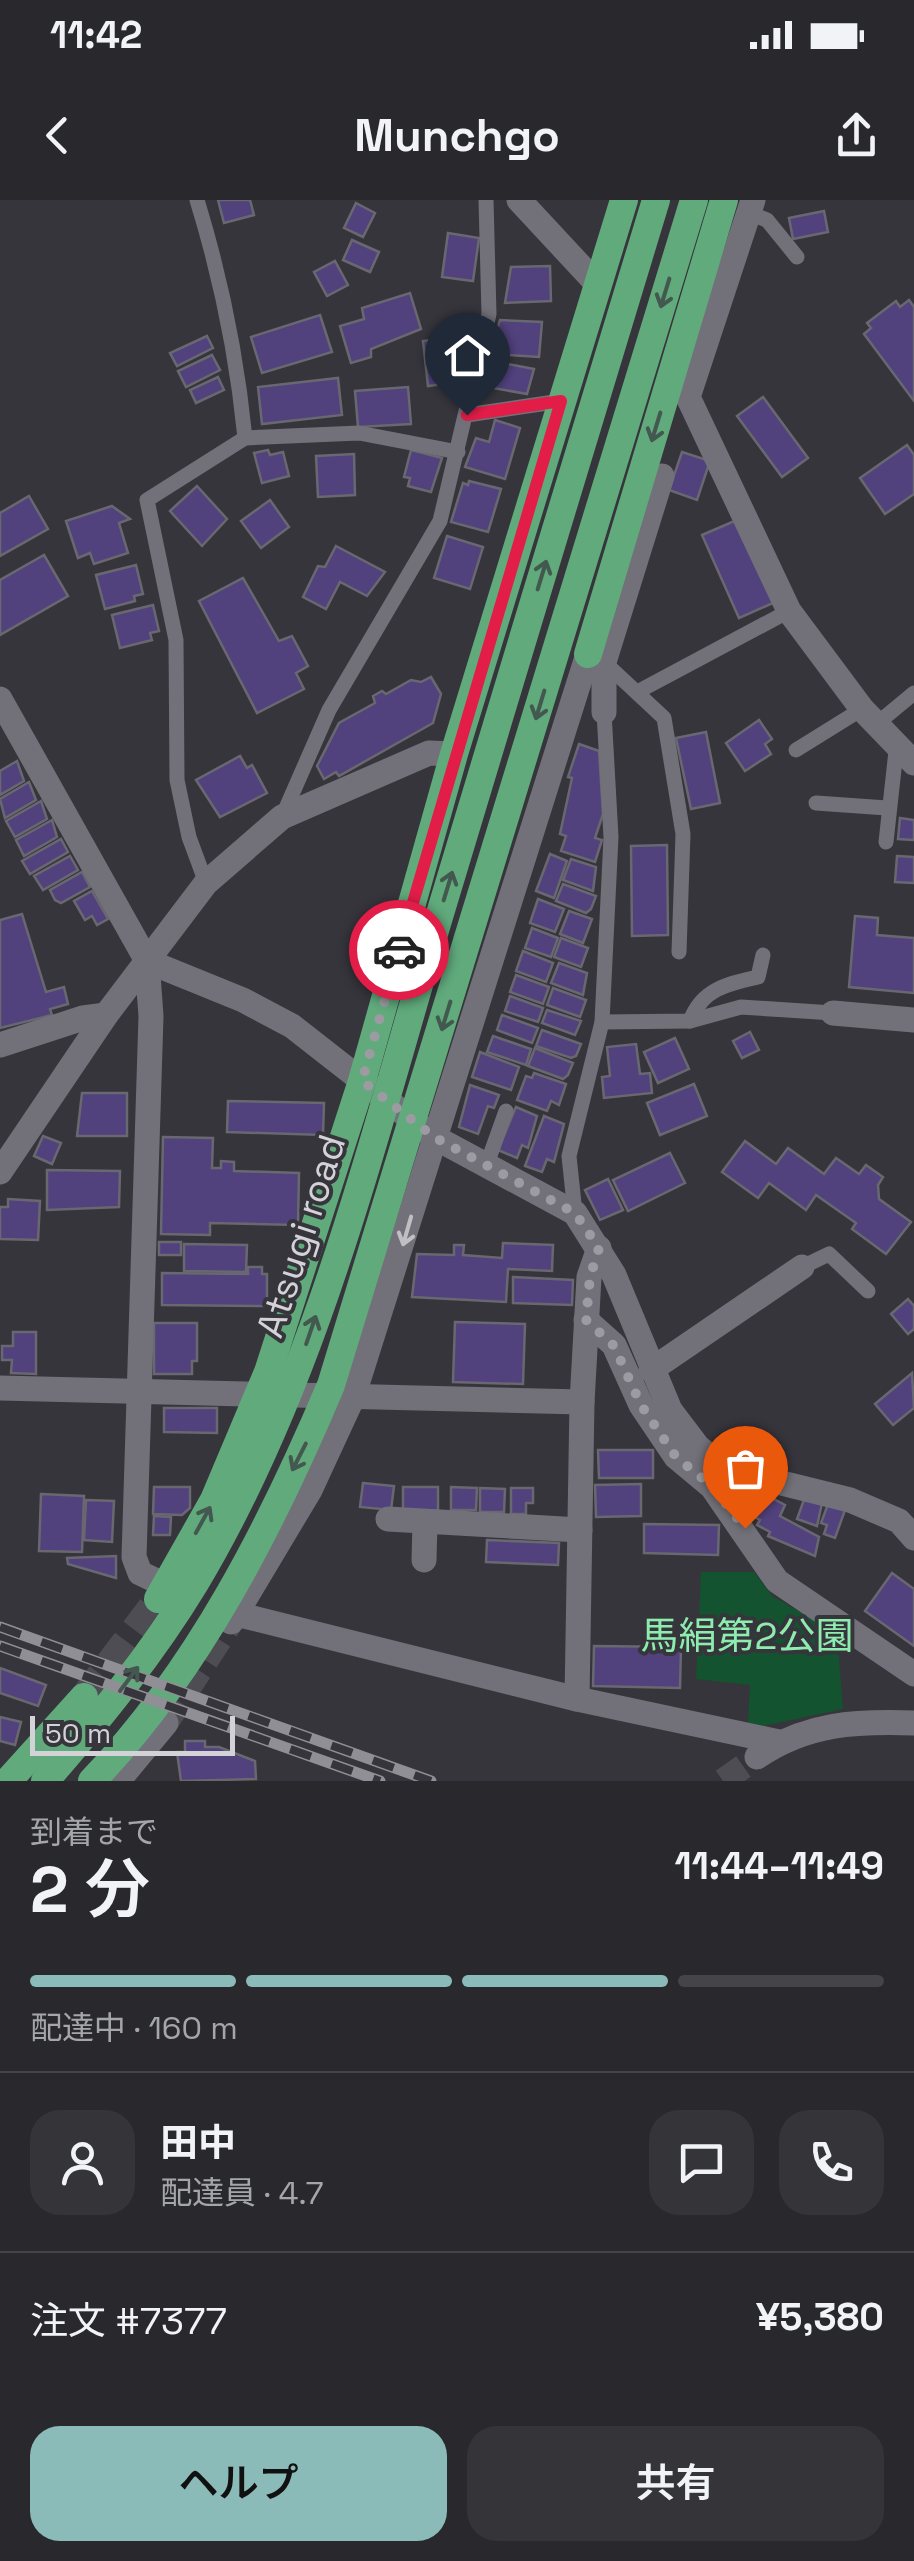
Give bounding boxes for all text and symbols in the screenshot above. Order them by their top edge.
text: 11:42 [50,11,142,59]
text: Munchgo [354,107,560,164]
icon: back [30,108,85,163]
icon: share [829,108,884,163]
one-way arrow [655,277,673,309]
pin [425,313,510,416]
icon: home [440,328,495,383]
one-way arrow [646,411,664,443]
one-way arrow [534,560,552,591]
one-way arrow [530,688,548,720]
one-way arrow [440,871,458,902]
courier [349,900,449,1000]
icon: car [372,923,427,978]
one-way arrow [436,999,454,1031]
street label: Atsugi road [246,1129,356,1343]
one-way arrow [396,1214,415,1246]
one-way arrow [303,1316,321,1347]
pin [703,1426,788,1529]
one-way arrow [289,1441,308,1471]
icon: bag [718,1441,773,1496]
one-way arrow [194,1506,214,1535]
park label: 馬絹第2公園 [641,1612,853,1660]
one-way arrow [118,1666,139,1693]
scale bar [30,1711,235,1756]
text: 50 m [45,1715,111,1751]
text: 到着まで [30,1812,158,1852]
text: 11:44–11:49 [674,1842,884,1890]
text: 2 分 [30,1848,150,1931]
text: 配達中 · 160 m [30,2008,238,2048]
button: person [30,2110,135,2215]
button: chat [649,2110,754,2215]
button: phone [779,2110,884,2215]
text: 田中 [160,2119,236,2167]
text: 配達員 · 4.7 [160,2173,323,2213]
text: ¥5,380 [756,2293,884,2341]
text: 注文 #7377 [30,2297,227,2345]
button: ヘルプ [30,2426,447,2541]
button: 共有 [467,2426,884,2541]

